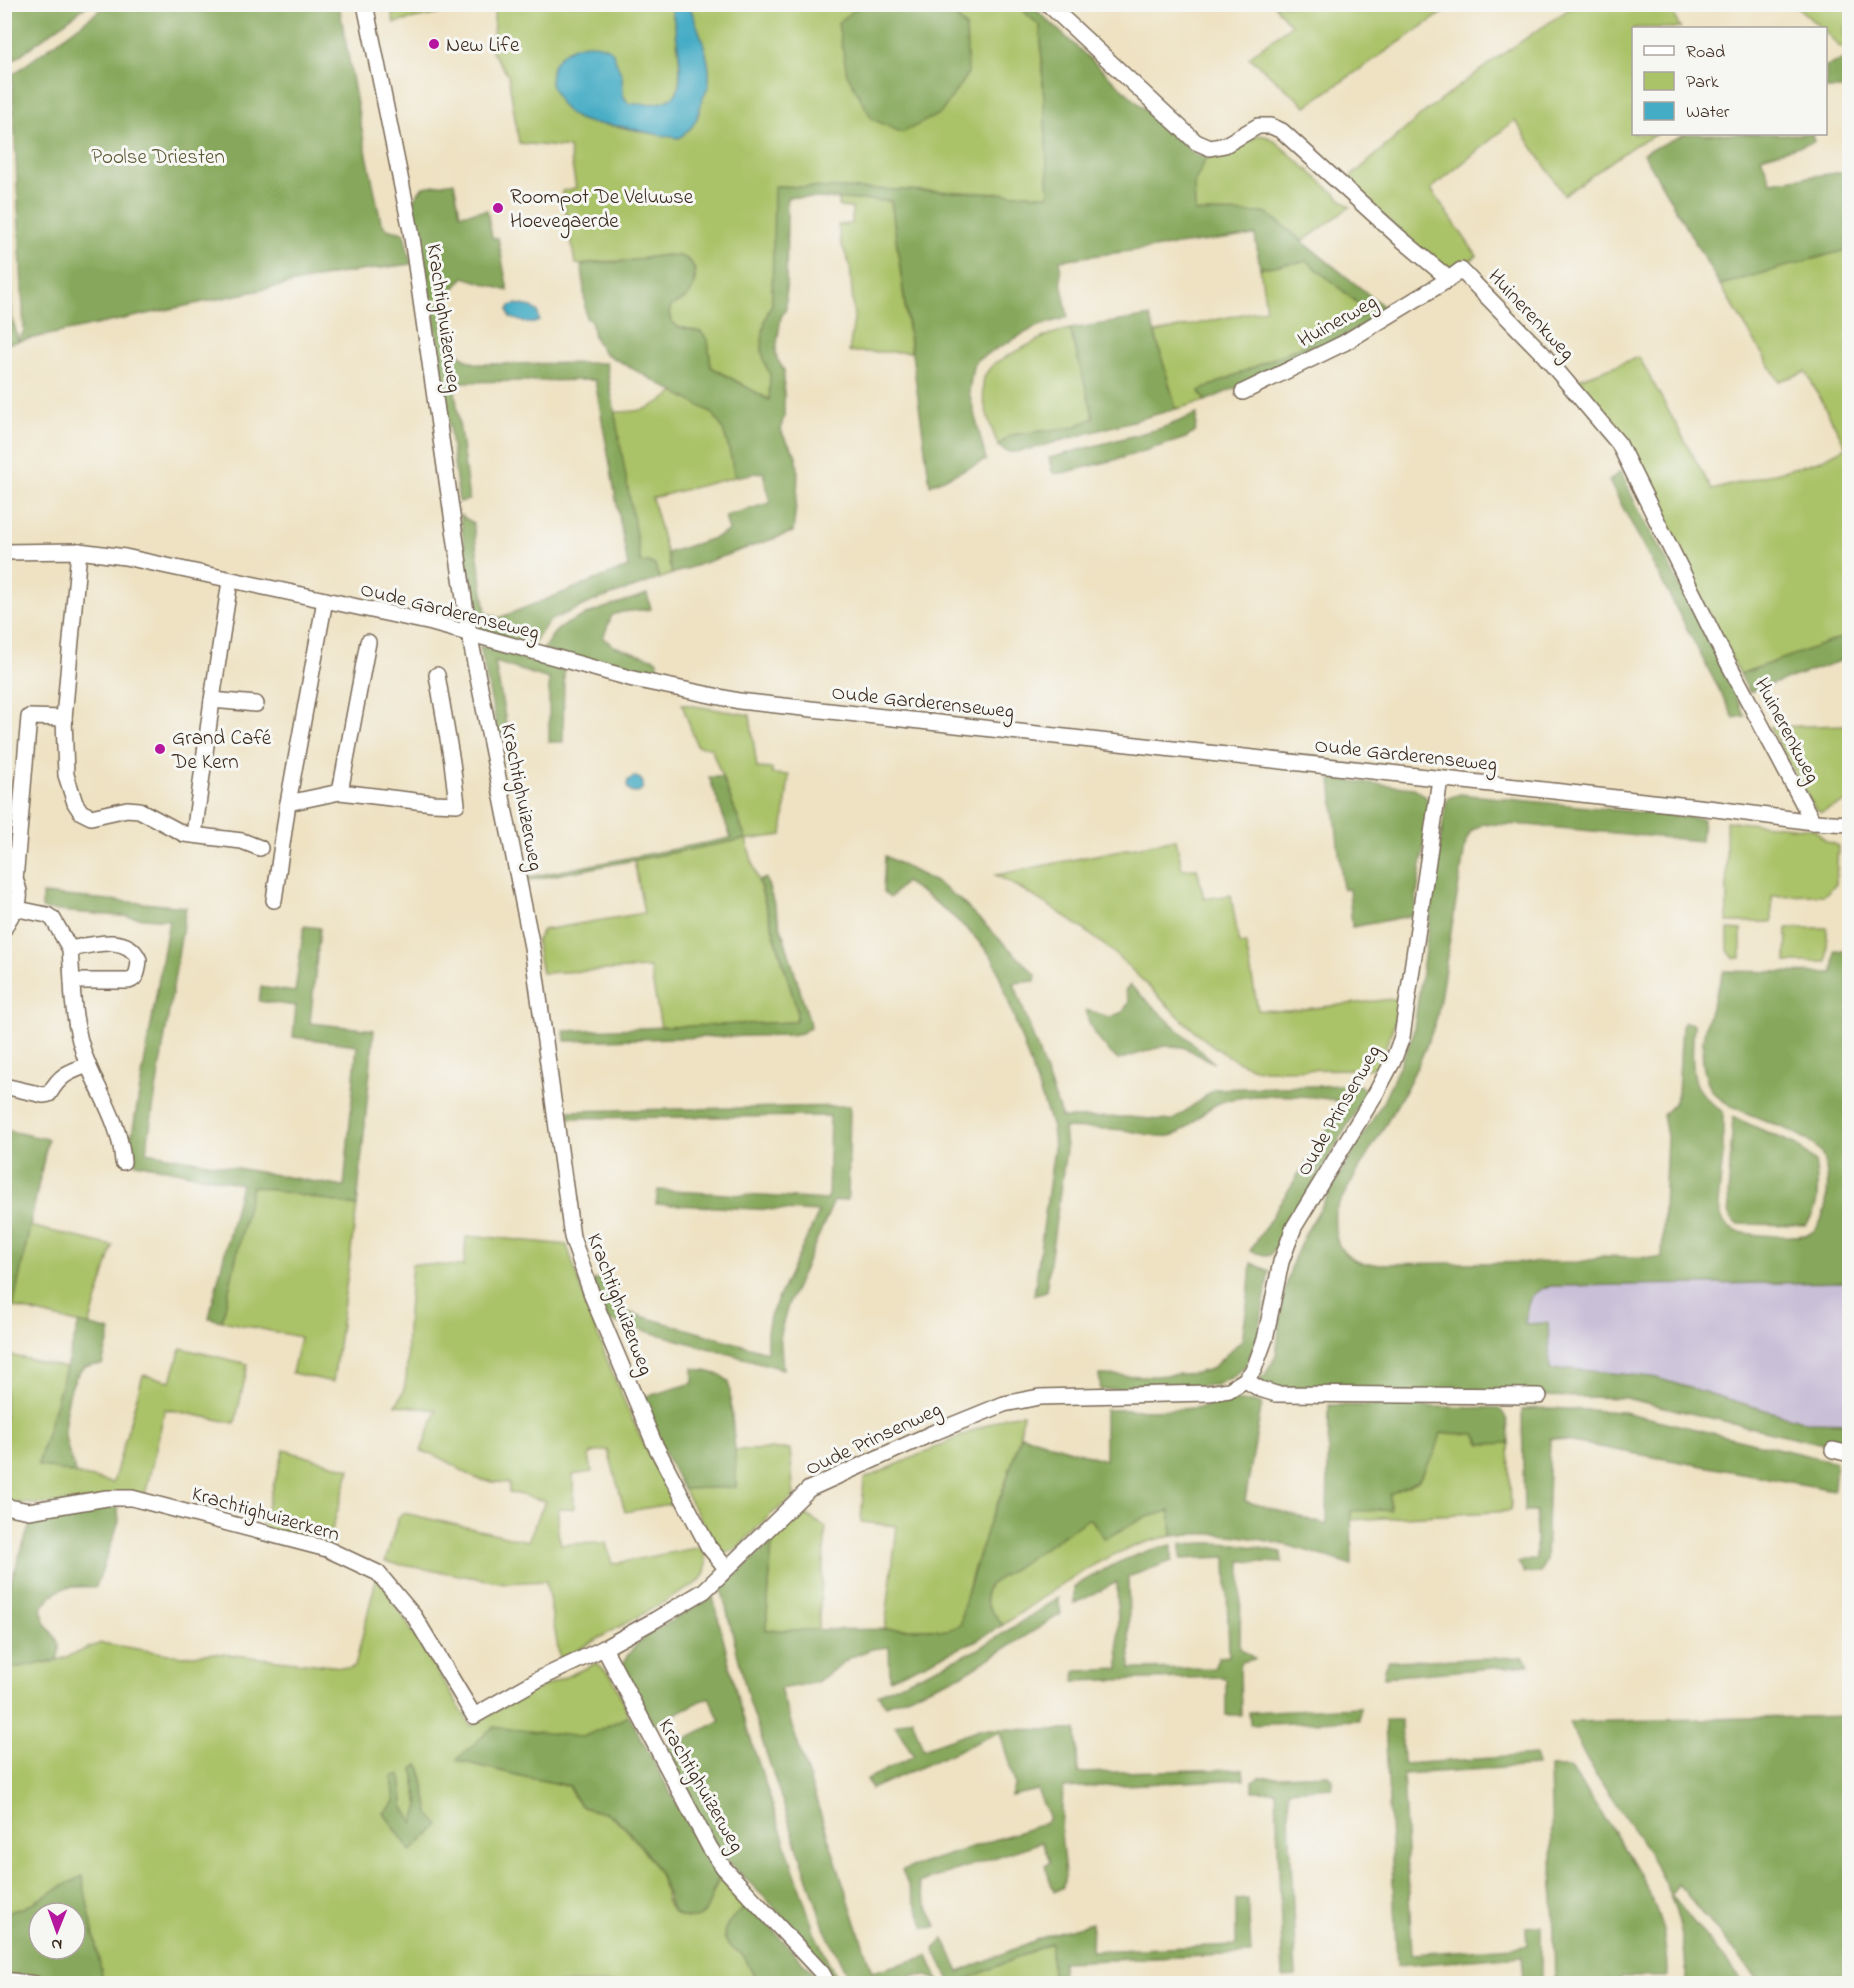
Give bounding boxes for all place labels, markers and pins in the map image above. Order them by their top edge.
place label: New Life [446,31,520,61]
marker: New Life [427,37,441,51]
place label: Roompot De Veluwse Hoevegaerde [510,183,694,239]
marker: Roompot De Veluwse Hoevegaerde [491,201,505,215]
place label: Grand Café De Kern [171,724,272,778]
marker: Grand Café De Kern [153,742,167,756]

